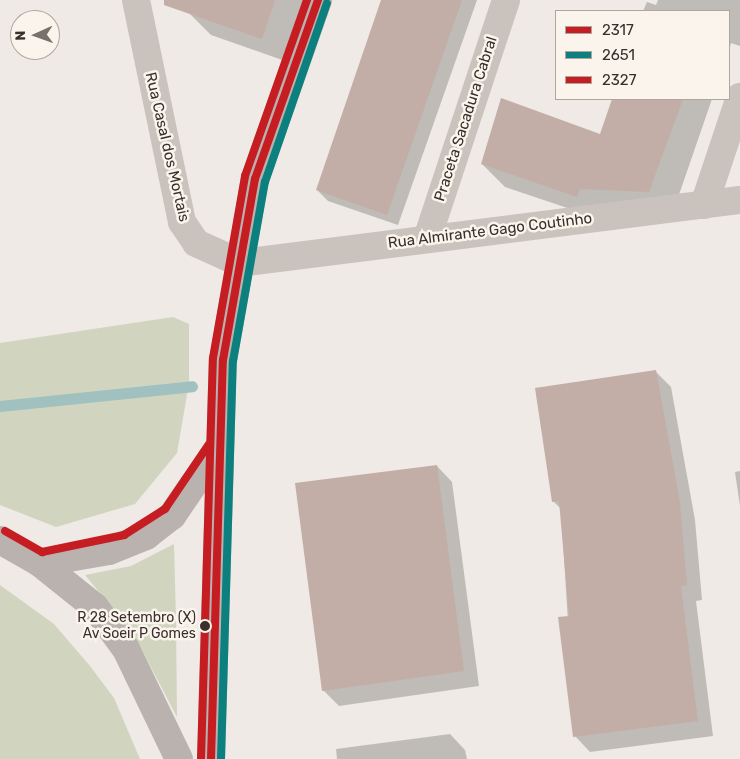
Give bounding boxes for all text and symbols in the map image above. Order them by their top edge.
north arrow [10,10,60,60]
legend [555,10,730,100]
text: 2317 [602,21,634,39]
text: N [12,30,29,41]
street label: Praceta Sacadura Cabral [431,34,501,204]
text: 2651 [602,46,635,64]
street label: Rua Casal dos Mortais [141,71,193,223]
text: 2327 [602,71,636,89]
street label: Rua Almirante Gago Coutinho [387,210,593,252]
place label: R 28 Setembro (X) Av Soeir P Gomes [77,610,196,642]
marker: R 28 Setembro (X) Av Soeir P Gomes [200,621,210,631]

